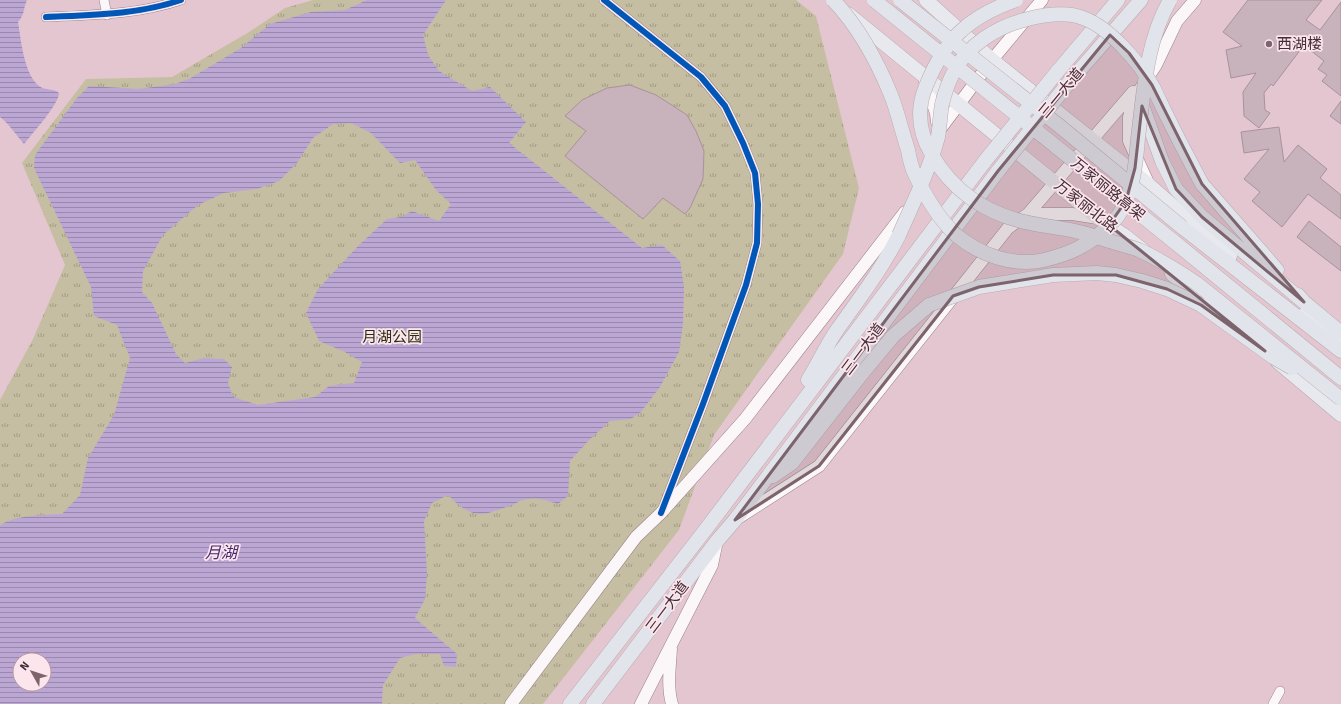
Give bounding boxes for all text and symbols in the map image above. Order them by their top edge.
place label: 西湖楼 [1277,35,1322,53]
marker: 西湖楼 [1264,39,1274,49]
street label: 三一大道 [1035,64,1087,122]
street label: 万家丽路高架 [1067,154,1149,224]
street label: 万家丽北路 [1051,176,1121,236]
street label: 三一大道 [838,320,888,378]
park label: 月湖公园 [362,328,422,346]
water label: 月湖 [205,543,240,563]
street label: 三一大道 [642,578,692,636]
north arrow [12,652,52,692]
text: N [17,659,32,673]

